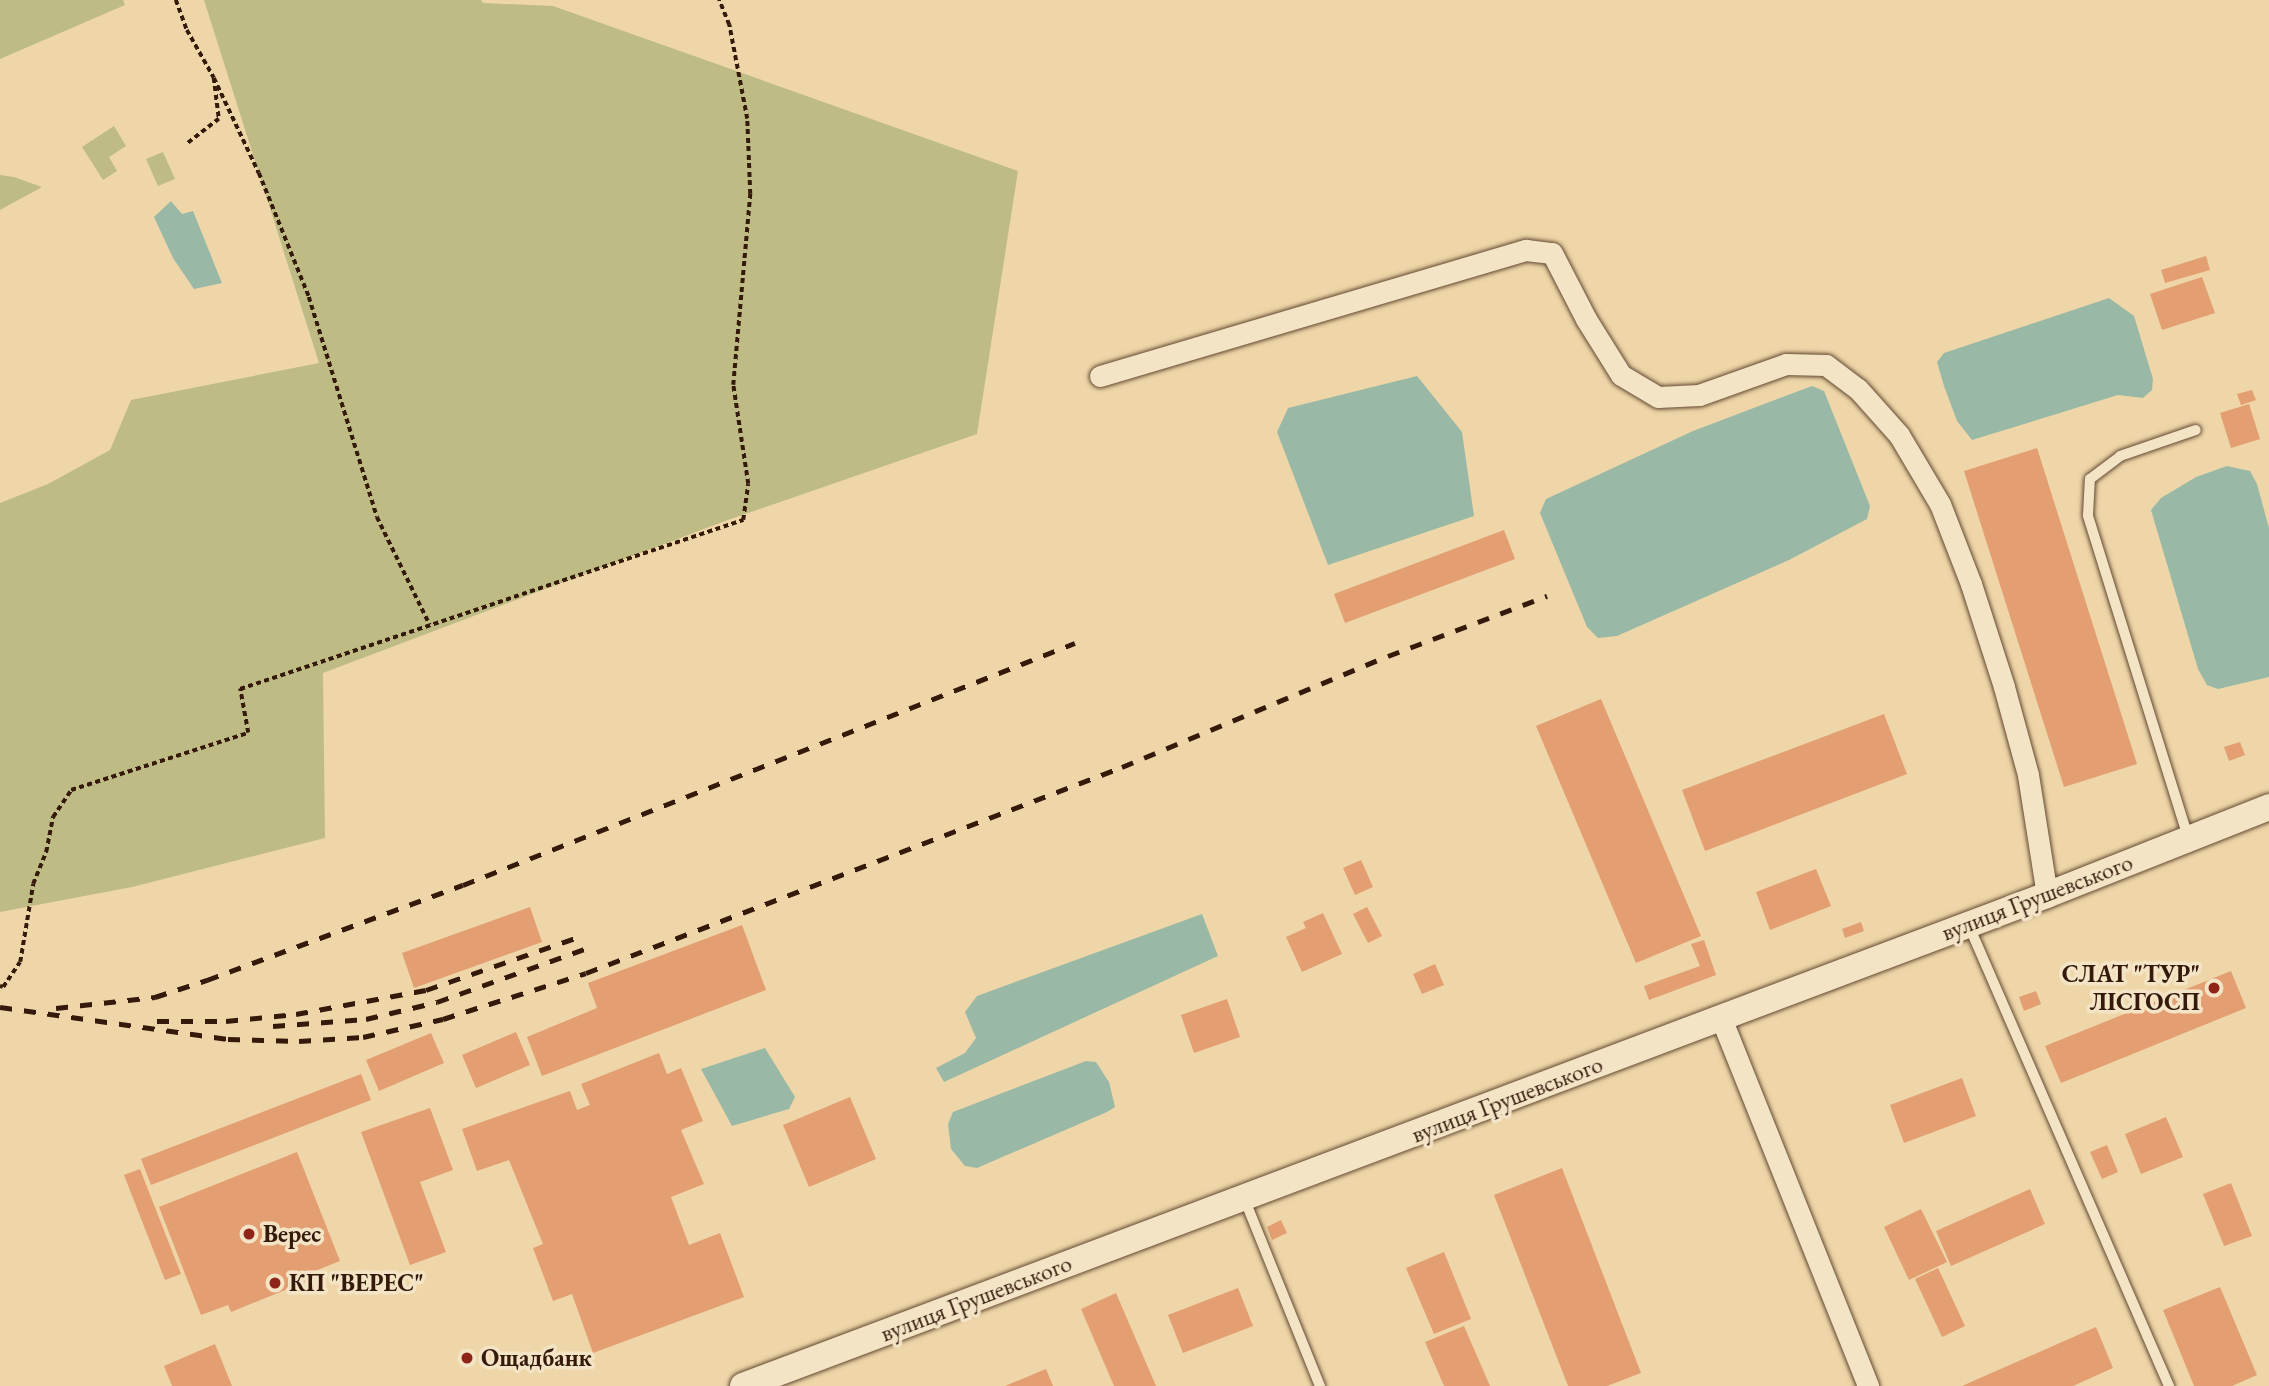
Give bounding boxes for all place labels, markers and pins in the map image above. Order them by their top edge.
place label: СЛАТ "ТУР" ЛІСГОСП [2062,960,2200,1016]
marker: СЛАТ "ТУР" ЛІСГОСП [2206,980,2222,996]
place label: Верес [263,1220,321,1248]
marker: Верес [241,1226,257,1242]
place label: КП "ВЕРЕС" [289,1269,424,1297]
marker: КП "ВЕРЕС" [267,1275,283,1291]
place label: Ощадбанк [481,1344,592,1372]
marker: Ощадбанк [459,1350,475,1366]

